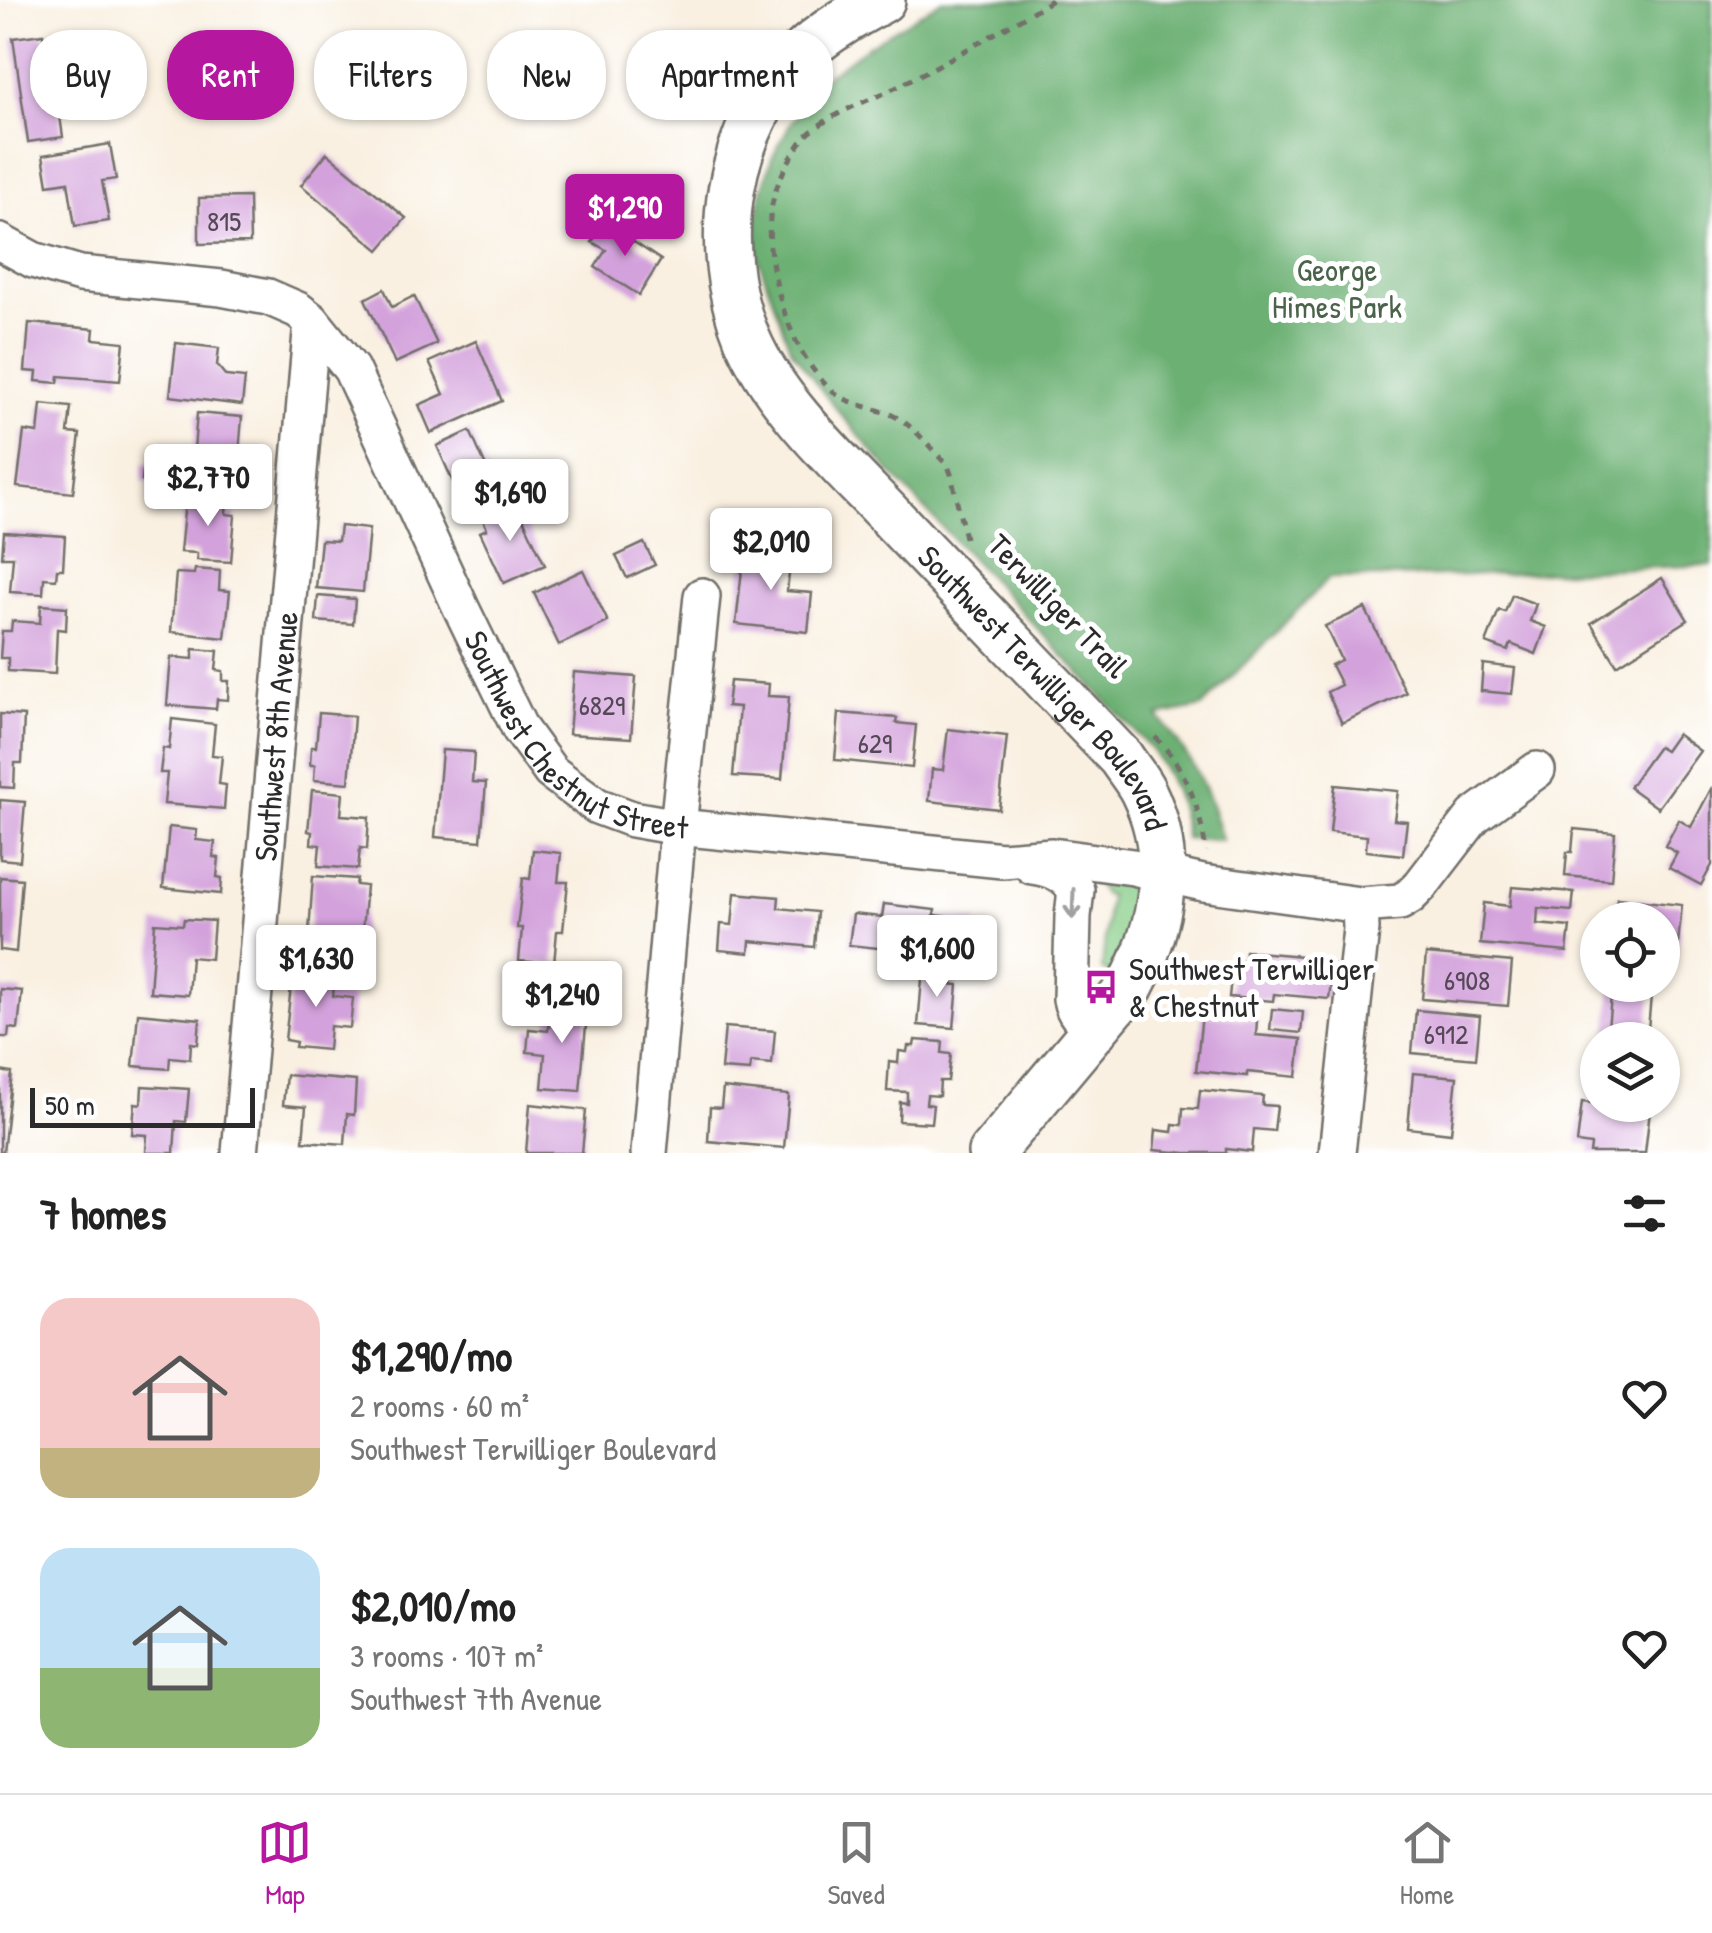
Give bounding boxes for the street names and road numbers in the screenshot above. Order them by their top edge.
street label: Terwilliger Trail [979,524,1138,688]
street label: Southwest Terwilliger Boulevard [909,536,1178,835]
street label: Southwest 8th Avenue [243,610,308,863]
street label: Southwest Chestnut Street [454,624,691,849]

